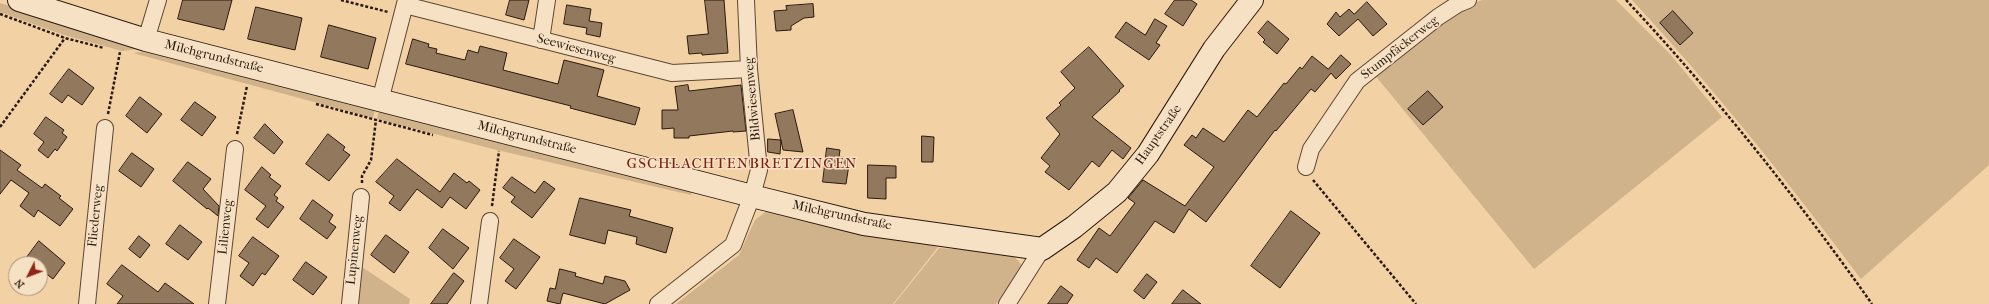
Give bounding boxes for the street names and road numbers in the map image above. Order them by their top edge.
street label: Stumpfäckerweg [1358,13,1442,83]
street label: Seewiesenweg [535,31,617,67]
street label: Milchgrundstraße [163,37,265,77]
street label: Bildwiesenweg [742,56,764,142]
street label: Hauptstraße [1133,102,1185,168]
street label: Milchgrundstraße [476,118,578,158]
street label: Fliederweg [85,184,107,248]
street label: Milchgrundstraße [791,198,893,234]
street label: Lilienweg [215,199,237,255]
street label: Lupinenweg [344,214,366,286]

